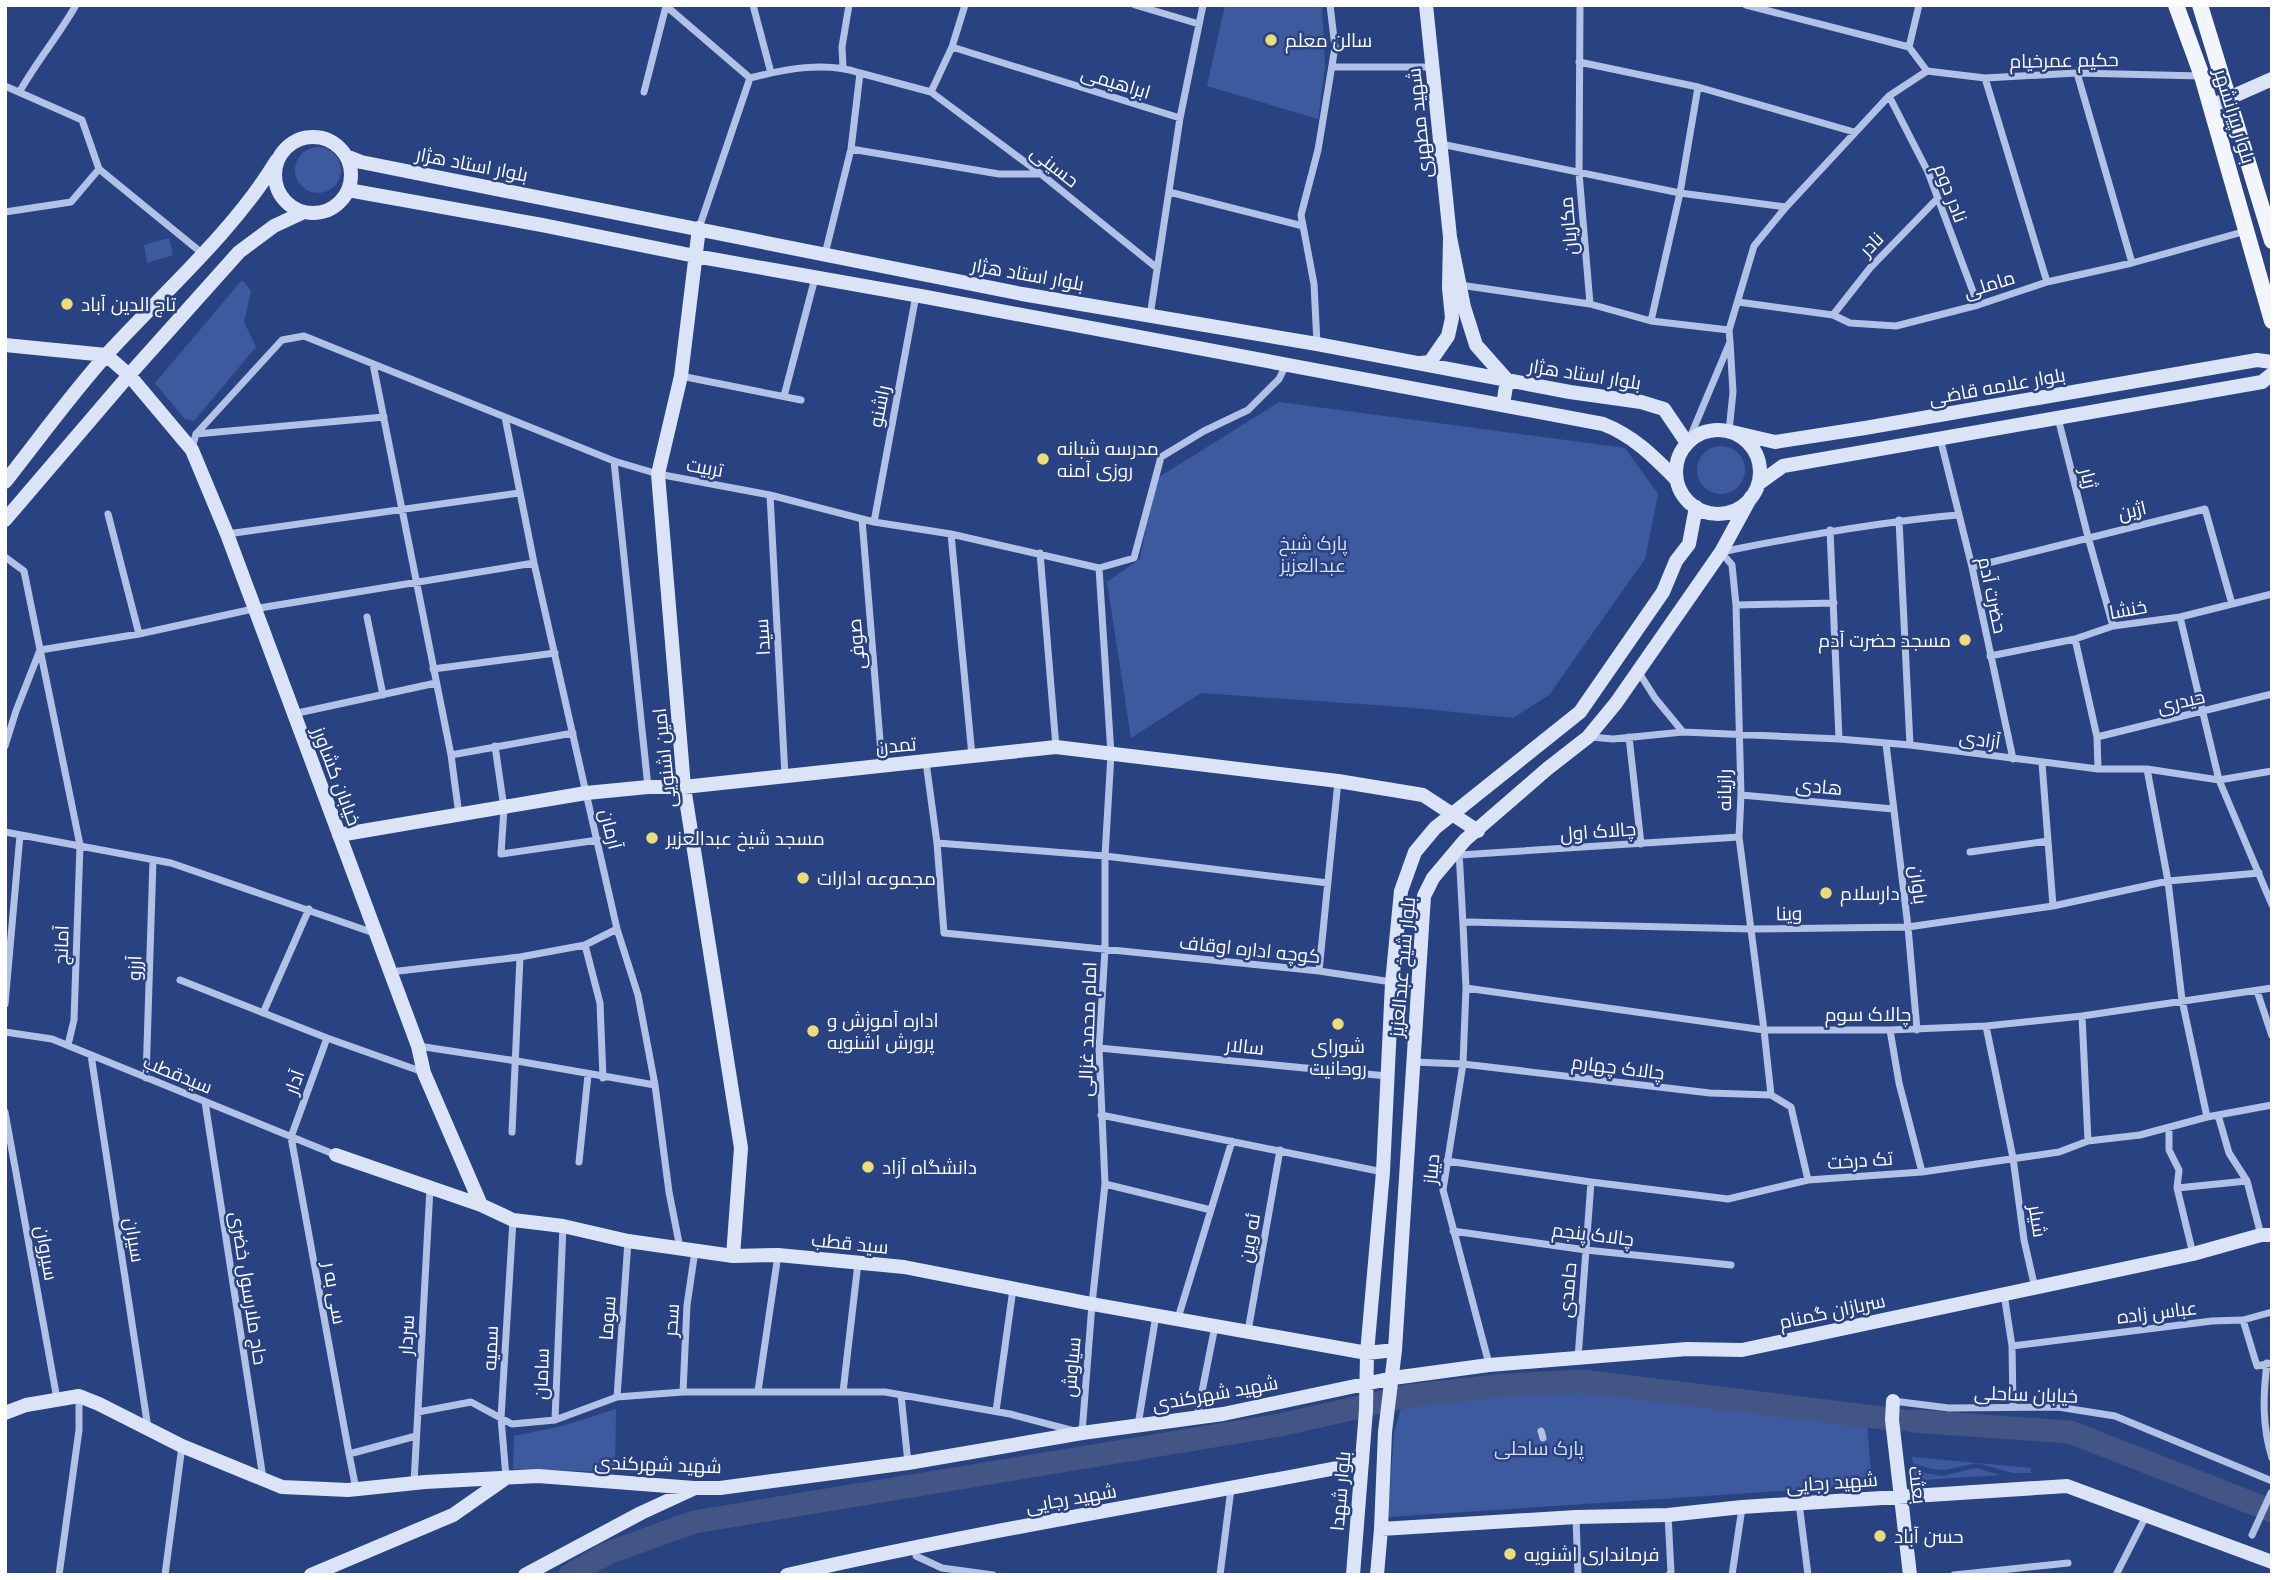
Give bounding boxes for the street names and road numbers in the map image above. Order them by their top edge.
street label: حکیم عمرخیام [2009,47,2119,75]
street label: ابراهیمی [1078,60,1154,104]
street label: بلوار پیرانشهر [2208,65,2261,167]
street label: شهید مطهری [1401,67,1437,179]
street label: حسینی [1026,140,1084,192]
street label: بلوار استاد هژار [413,141,530,187]
street label: نادر دوم [1927,160,1973,227]
street label: مکاریان [1553,196,1583,256]
street label: نادر [1853,227,1888,262]
street label: بلوار استاد هژار [969,252,1086,296]
street label: ماملی [1960,265,2018,303]
street label: بلوار استاد هژار [1526,353,1643,395]
street label: بلوار علامه قاضی [1927,362,2067,410]
street label: راشنو [863,383,895,429]
street label: تربیت [685,452,725,482]
street label: ژیار [2075,464,2103,491]
street label: اژین [2115,495,2149,525]
street label: حضرت آدم [1971,554,2013,636]
street label: خنشا [2107,594,2149,623]
street label: صوفی [842,617,870,671]
street label: سیدا [749,618,774,656]
street label: حیدری [2155,684,2207,718]
street label: امین اشنویی [647,707,681,809]
street label: خیابان کشاورز [307,722,367,829]
street label: آزادی [1958,724,2002,754]
street label: تمدن [875,731,917,759]
street label: رازیانه [1712,769,1736,811]
street label: هادی [1795,772,1843,800]
street label: آرمان [594,806,628,852]
street label: چالاک اول [1559,816,1637,847]
street label: باوان [1905,864,1933,906]
street label: بلوار شیخ عبدالعزیز [1384,896,1422,1039]
street label: وینا [1775,901,1803,925]
street label: آمانج [48,925,76,965]
street label: کوچه اداره اوقاف [1178,930,1322,969]
street label: آرزو [122,955,146,981]
street label: امام محمد غزالی [1073,961,1103,1097]
street label: چالاک سوم [1825,1002,1911,1028]
street label: سالار [1224,1032,1265,1060]
street label: سیدقطب [140,1049,216,1098]
street label: چالاک چهارم [1570,1049,1666,1087]
street label: آدار [278,1066,309,1099]
street label: تک درخت [1826,1146,1894,1174]
street label: دیباز [1417,1153,1445,1186]
street label: شیلر [2023,1202,2052,1239]
street label: حاج ملارسول خضری [223,1210,273,1367]
street label: ئه وین [1233,1212,1265,1264]
street label: سیران [120,1216,150,1264]
street label: چالاک پنجم [1550,1217,1635,1253]
street label: سیروان [30,1224,64,1282]
street label: سید قطب [810,1227,890,1258]
street label: سی به ر [318,1259,352,1326]
street label: حامدی [1553,1261,1581,1319]
street label: سربازان گمنام [1777,1288,1888,1336]
street label: سوما [593,1295,621,1341]
street label: عباس زاده [2116,1295,2198,1329]
street label: سحر [658,1303,684,1338]
street label: سردار [393,1314,419,1357]
street label: سمیه [477,1325,502,1371]
street label: سیاوش [1056,1336,1086,1398]
street label: سامان [528,1348,554,1400]
street label: شهید شهرکندی [1150,1370,1280,1416]
street label: خیابان ساحلی [1973,1380,2079,1408]
street label: شهید شهرکندی [594,1450,722,1478]
street label: بلوار شهدا [1325,1450,1355,1532]
street label: بعثت [1905,1465,1932,1505]
street label: شهید رجایی [1785,1467,1879,1497]
street label: شهید رجایی [1024,1478,1118,1518]

